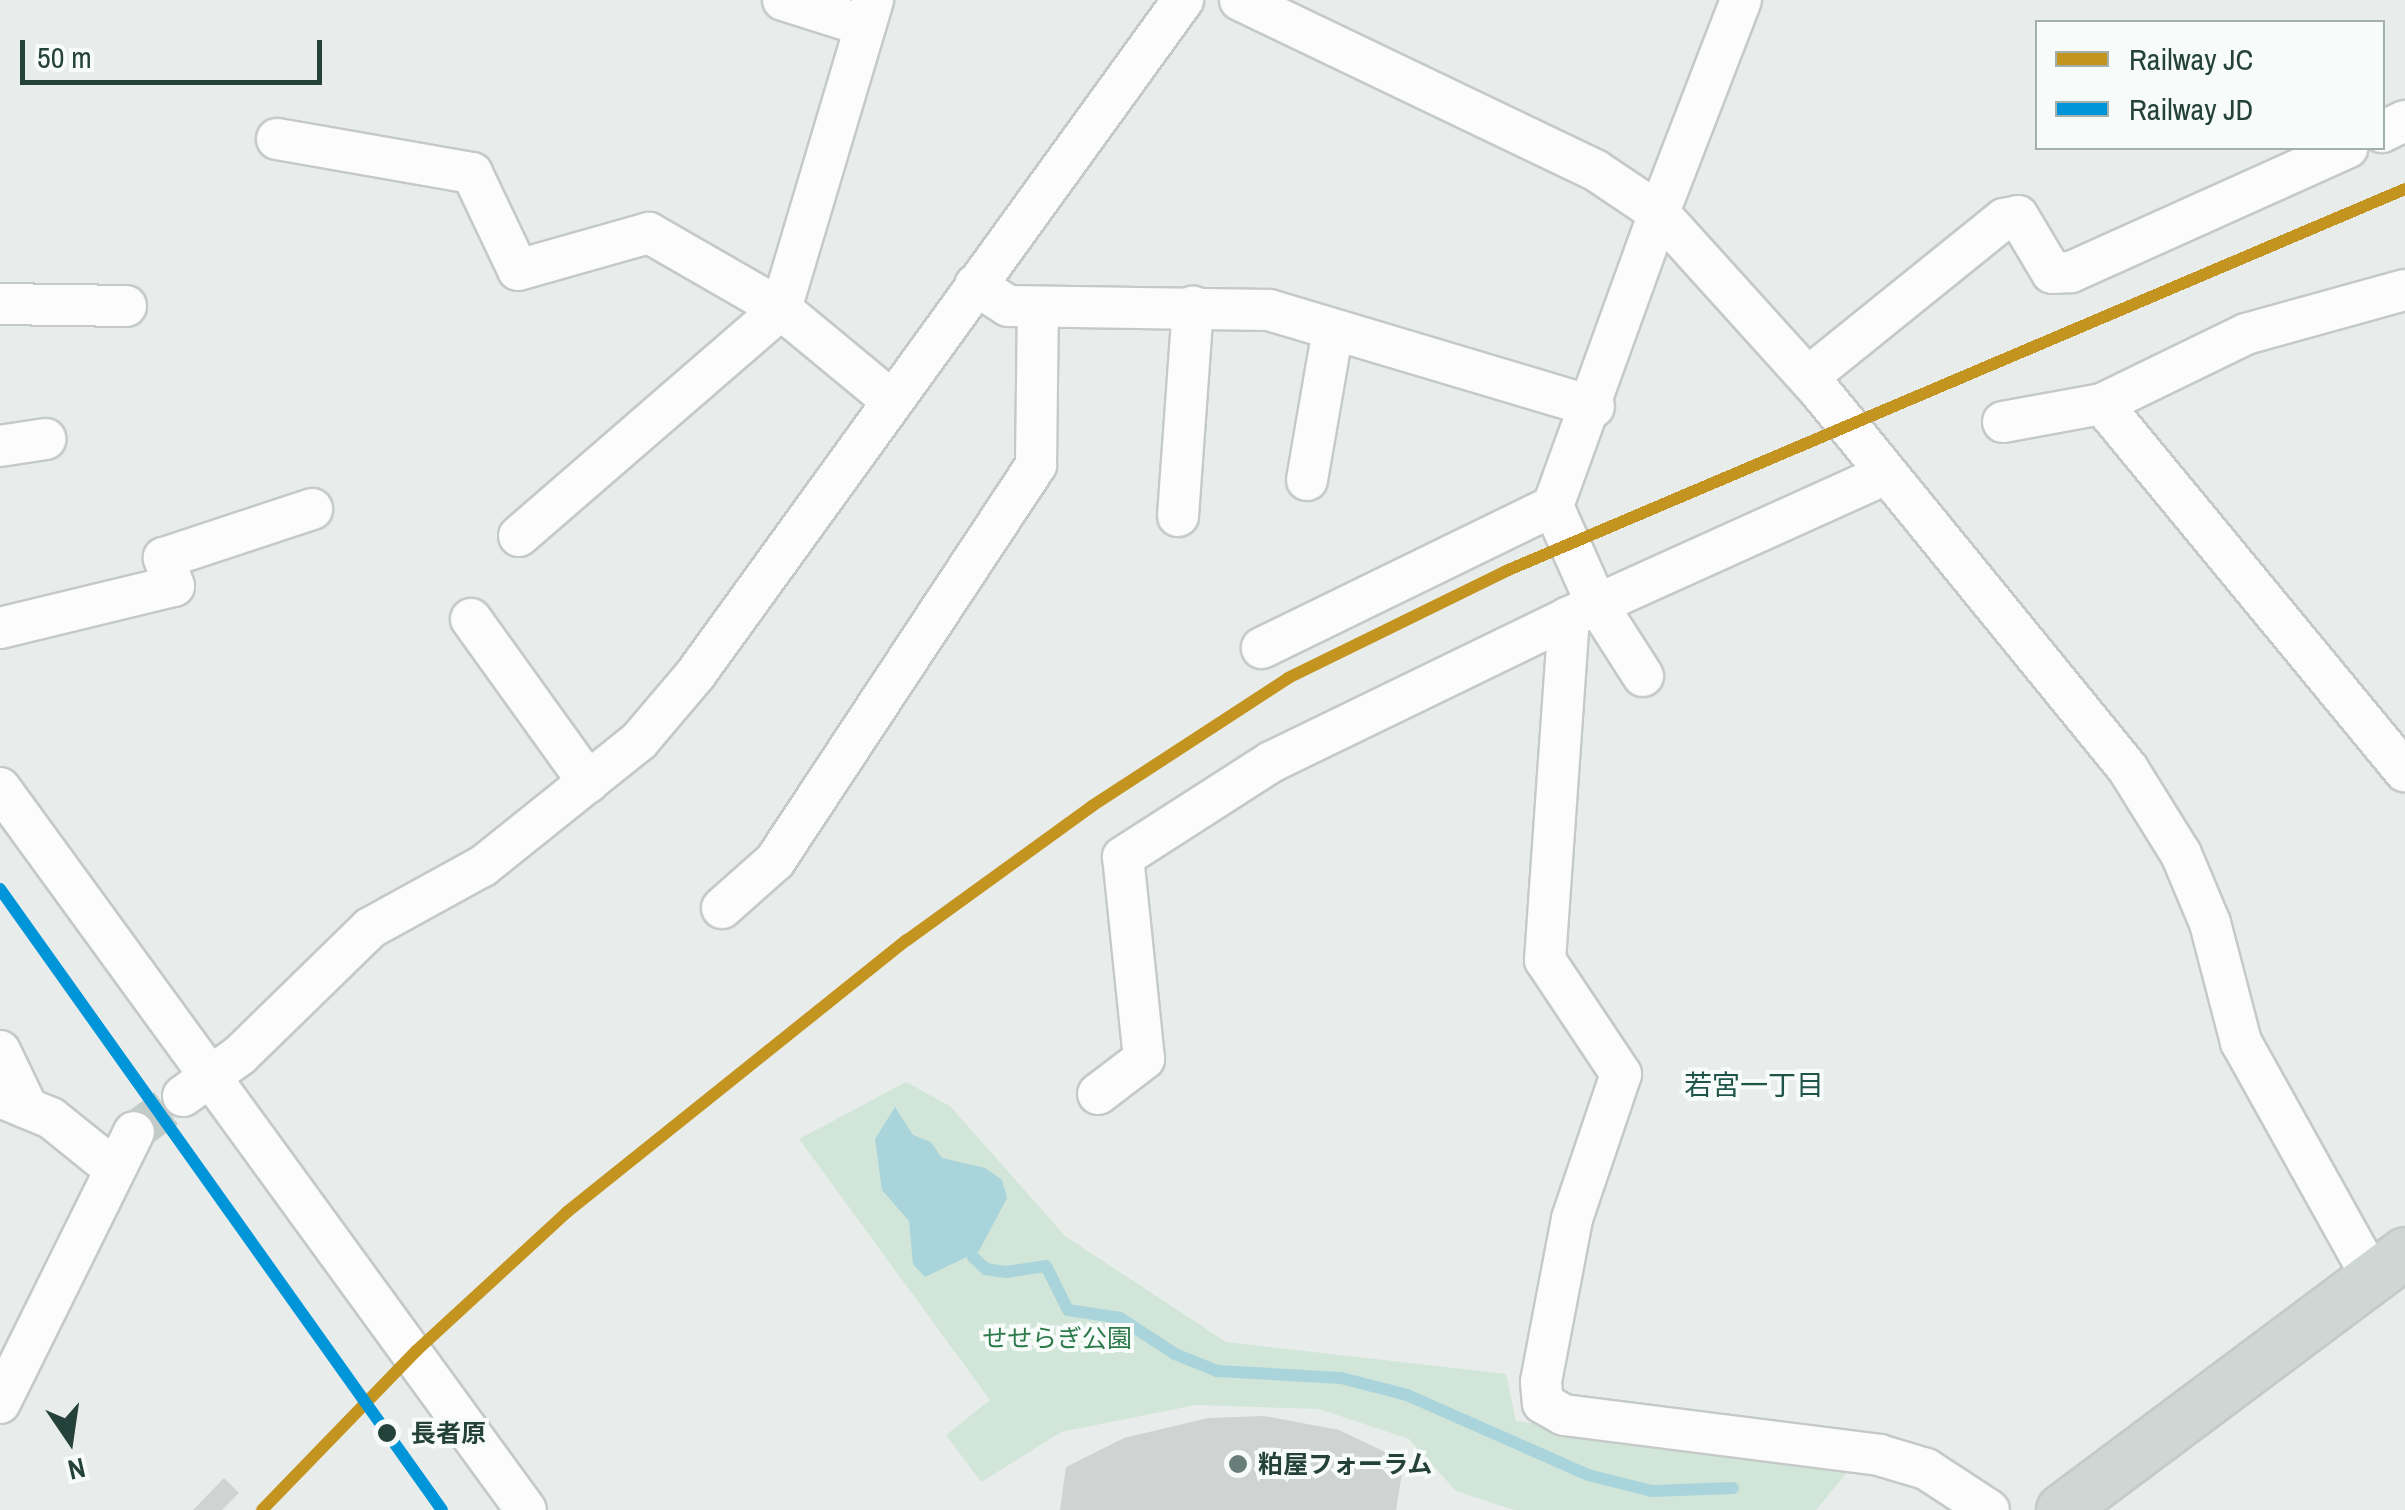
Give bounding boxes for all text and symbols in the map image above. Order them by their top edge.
scale bar [25,20,328,82]
legend [2035,20,2385,150]
text: 50 m [37,37,92,77]
text: Railway JC [2129,39,2253,79]
text: Railway JD [2129,89,2253,129]
district label: 若宮一丁目 [1684,1068,1824,1102]
park label: せせらぎ公園 [982,1323,1132,1353]
north arrow [20,1390,120,1490]
marker: 長者原 [372,1418,402,1448]
place label: 長者原 [411,1418,486,1448]
text: N [64,1449,89,1490]
place label: 粕屋フォーラム [1258,1449,1433,1479]
marker: 粕屋フォーラム [1227,1453,1249,1475]

